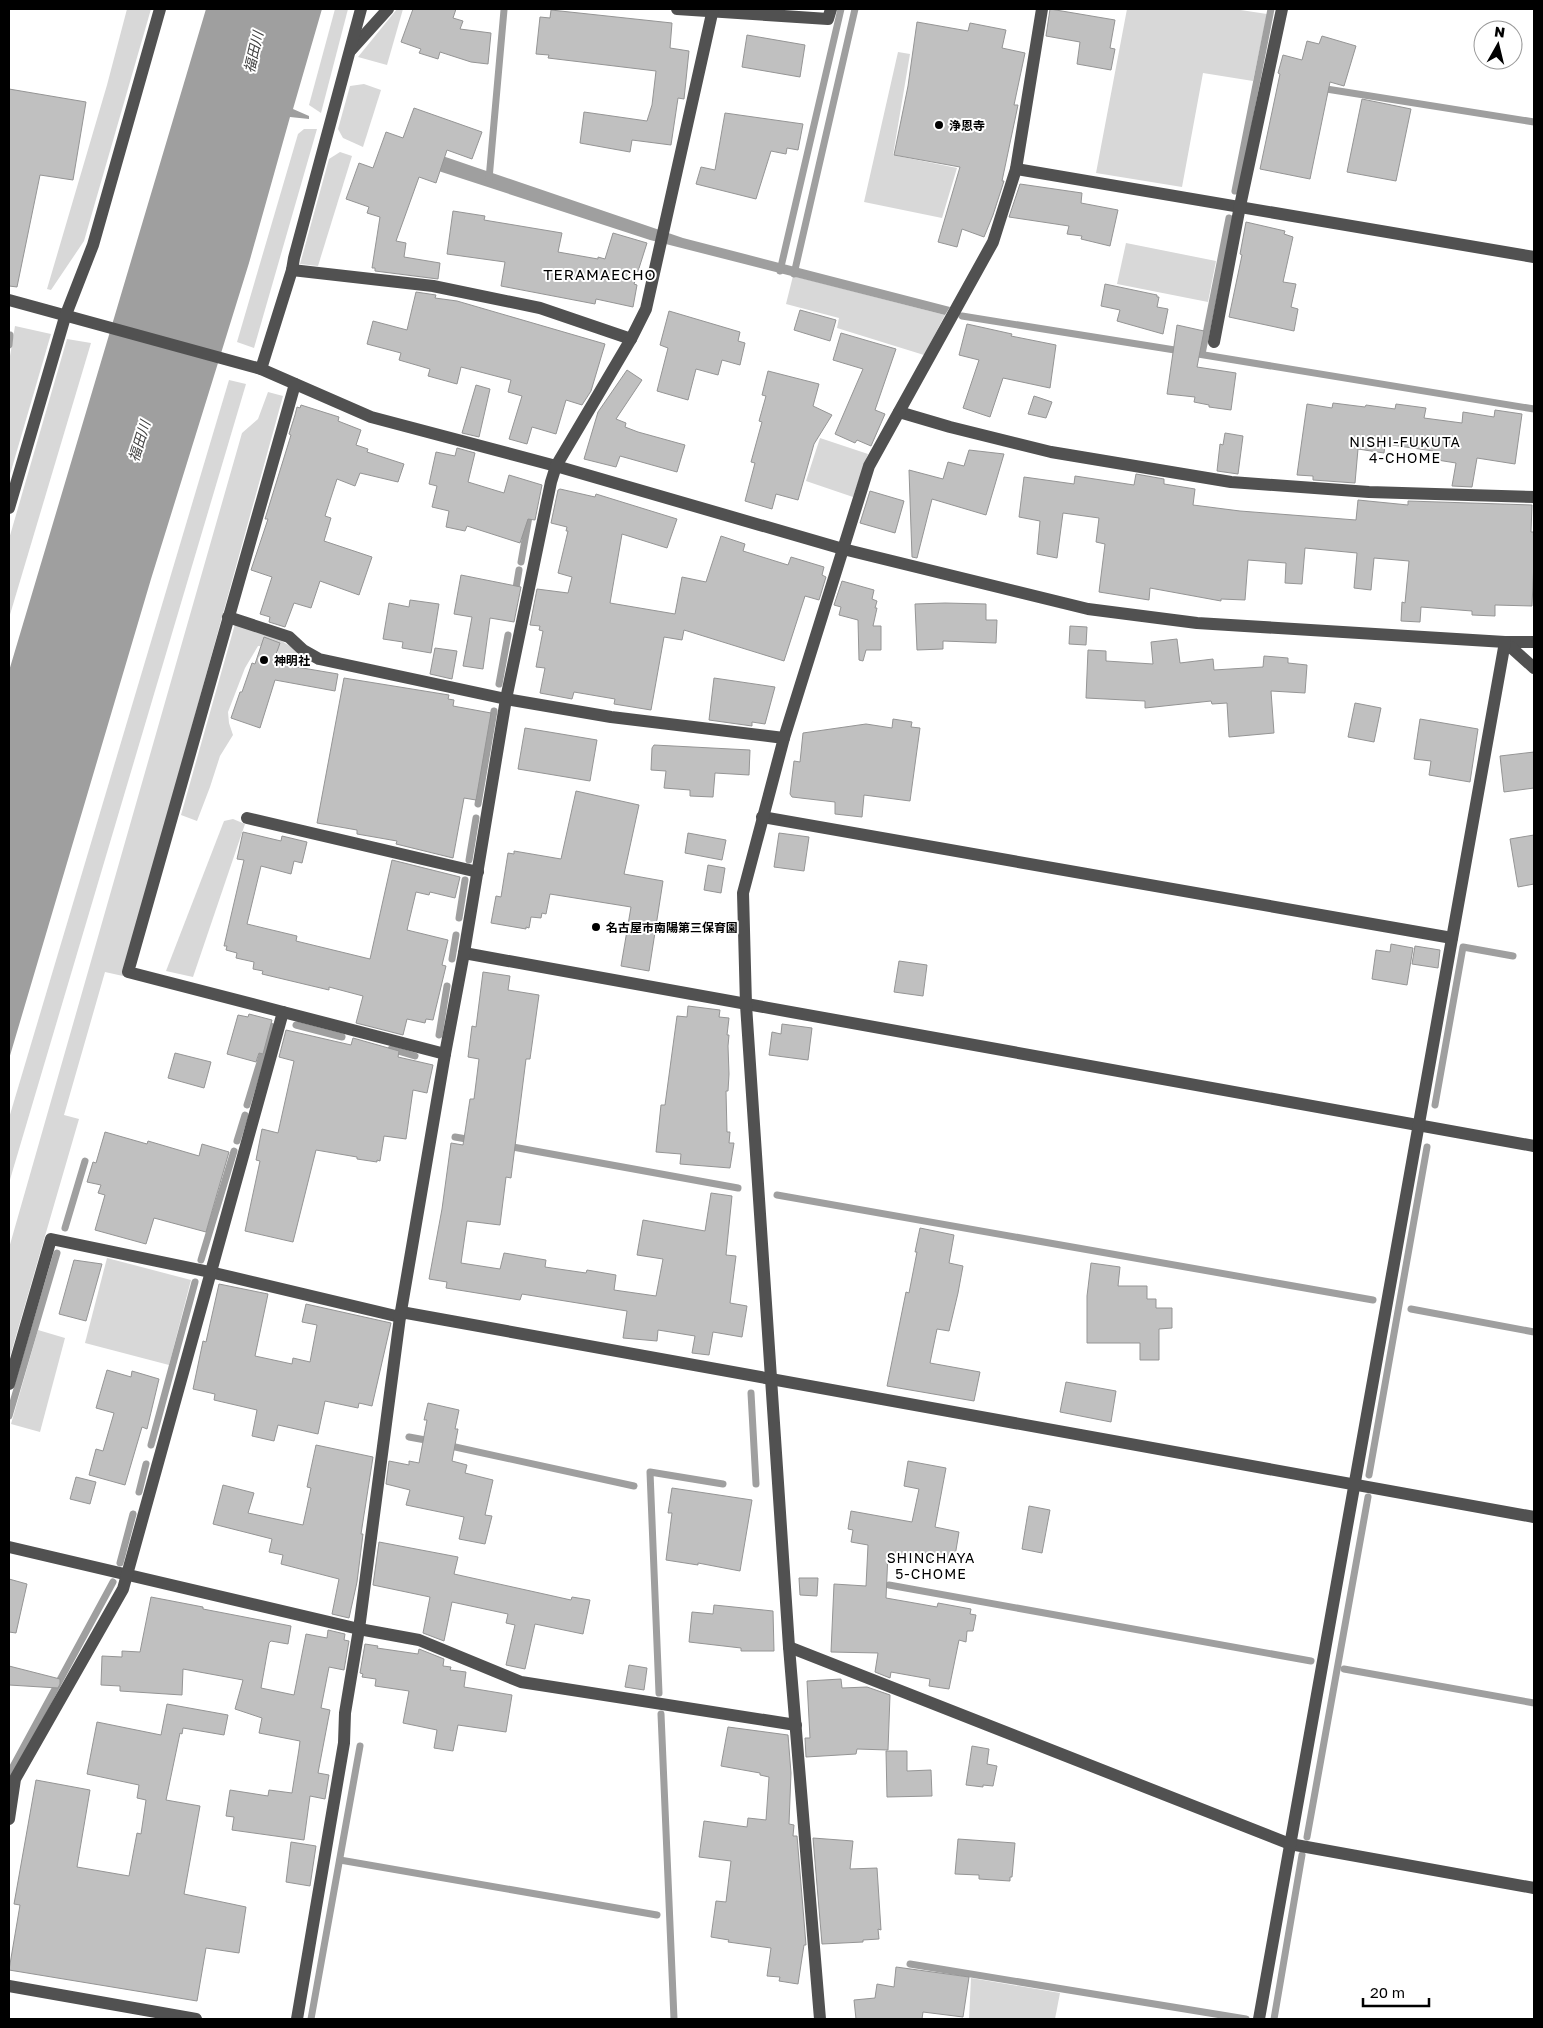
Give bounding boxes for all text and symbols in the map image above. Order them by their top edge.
north arrow [1473,20,1523,70]
text: N [1493,22,1506,41]
water label: 福田川 [240,28,266,74]
place label: 浄恩寺 [949,118,985,133]
marker: 浄恩寺 [933,119,945,131]
district label: TERAMAECHO [543,265,657,283]
water label: 福田川 [125,417,154,464]
district label: NISHI-FUKUTA 4-CHOME [1349,433,1461,466]
place label: 神明社 [274,653,310,668]
marker: 神明社 [258,654,270,666]
place label: 名古屋市南陽第三保育園 [606,920,738,935]
marker: 名古屋市南陽第三保育園 [590,921,602,933]
district label: SHINCHAYA 5-CHOME [887,1549,975,1582]
scale bar [1363,1976,1429,2008]
text: 20 m [1370,1983,1405,2001]

